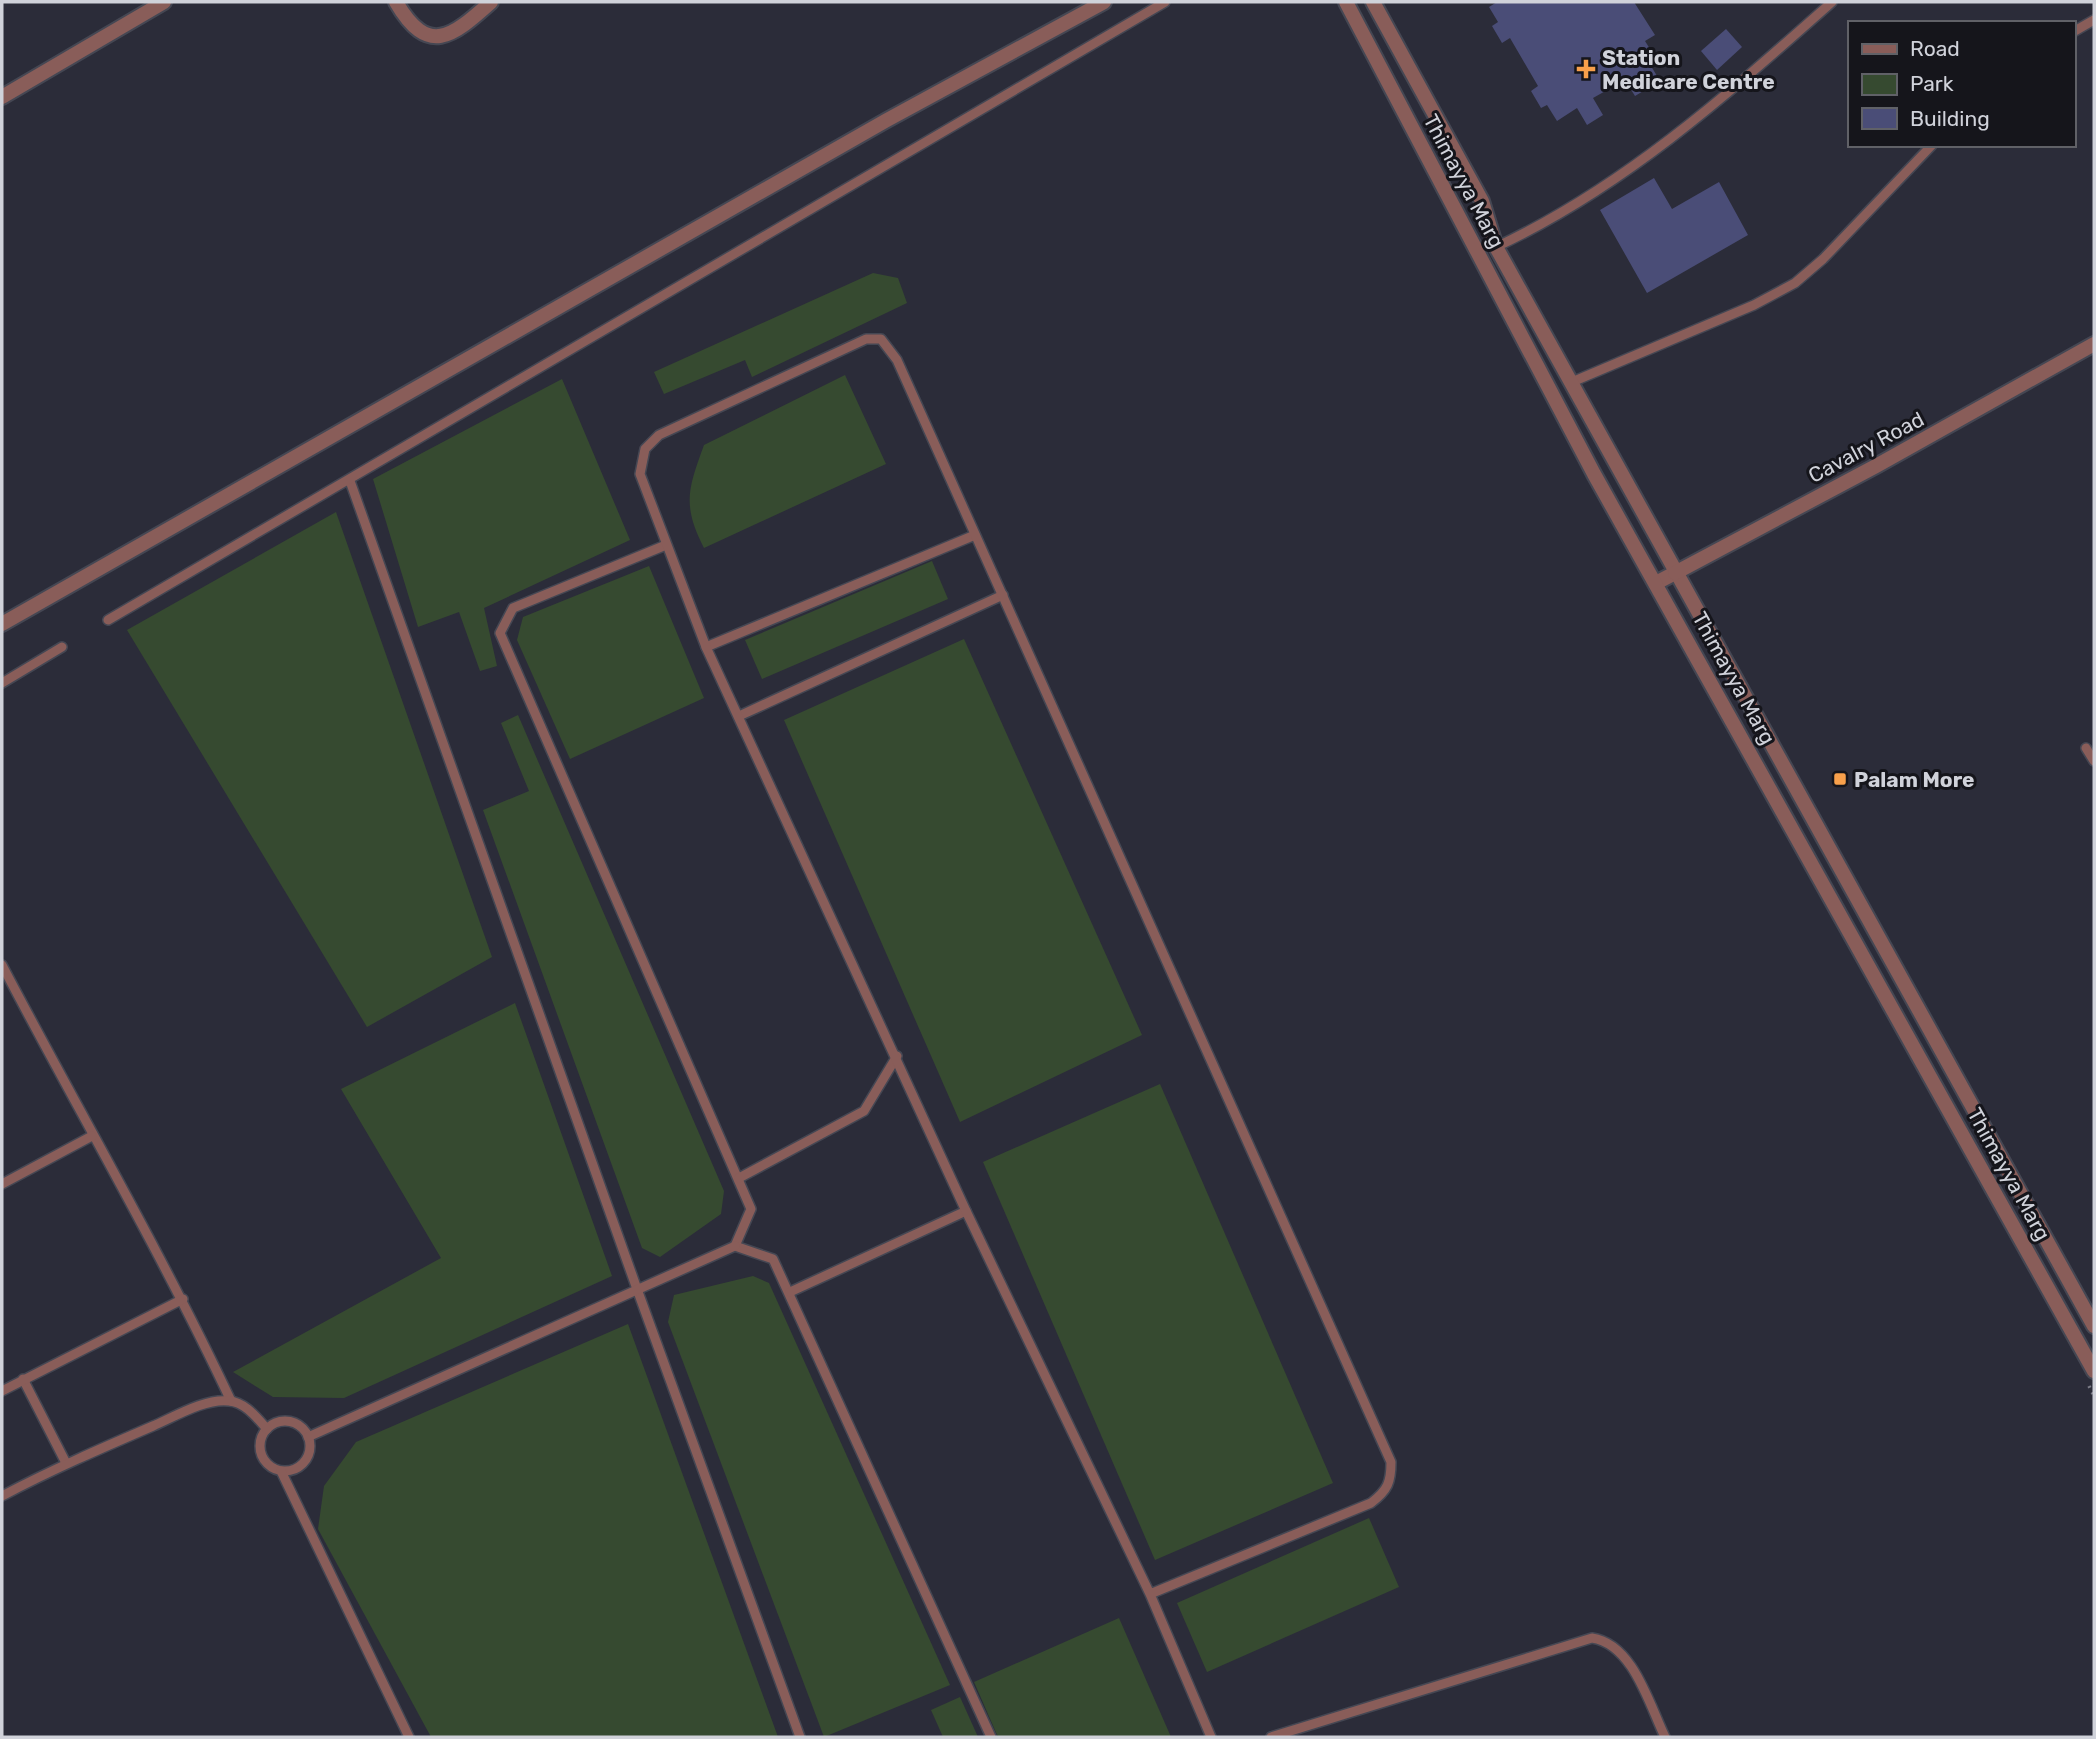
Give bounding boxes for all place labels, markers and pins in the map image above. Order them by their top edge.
place label: Station Medicare Centre [1602,45,1775,94]
marker: Station Medicare Centre [1576,59,1596,79]
place label: Palam More [1854,767,1975,792]
marker: Palam More [1832,771,1848,787]

